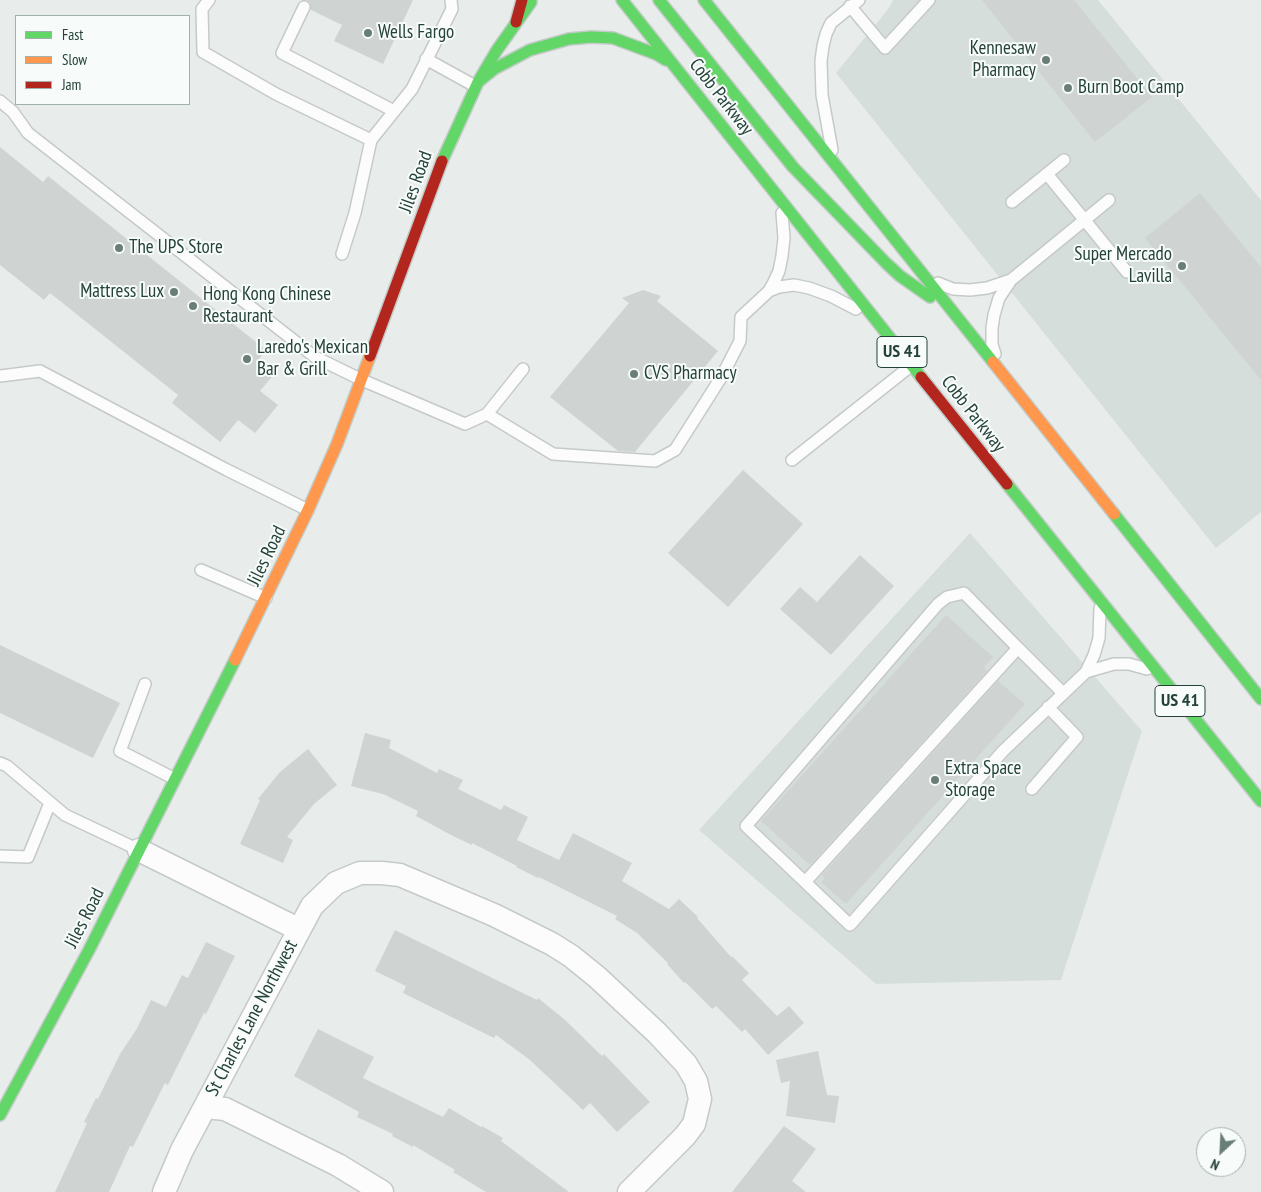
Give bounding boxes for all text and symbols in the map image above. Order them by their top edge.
legend [15,15,190,105]
place label: Wells Fargo [378,22,454,44]
text: Fast [62,25,83,44]
marker: Wells Fargo [362,27,374,39]
place label: Kennesaw Pharmacy [970,38,1036,82]
text: Slow [62,50,87,69]
street label: Cobb Parkway [684,54,758,140]
marker: Kennesaw Pharmacy [1040,54,1052,66]
text: Jam [62,75,81,94]
place label: Burn Boot Camp [1078,77,1184,99]
marker: Burn Boot Camp [1062,82,1074,94]
street label: Jiles Road [394,148,438,216]
place label: The UPS Store [129,237,223,259]
marker: The UPS Store [113,242,125,254]
place label: Super Mercado Lavilla [1074,244,1172,288]
marker: Super Mercado Lavilla [1176,260,1188,272]
place label: Mattress Lux [80,281,164,303]
place label: Hong Kong Chinese Restaurant [203,284,331,328]
marker: Mattress Lux [168,286,180,298]
marker: Hong Kong Chinese Restaurant [187,300,199,312]
place label: Laredo's Mexican Bar & Grill [257,337,368,381]
road number: US 41 [877,337,927,368]
marker: Laredo's Mexican Bar & Grill [241,353,253,365]
place label: CVS Pharmacy [644,363,737,385]
marker: CVS Pharmacy [628,368,640,380]
street label: Cobb Parkway [936,371,1010,457]
street label: Jiles Road [243,522,291,590]
road number: US 41 [1155,686,1205,716]
place label: Extra Space Storage [945,758,1021,802]
marker: Extra Space Storage [929,774,941,786]
street label: Jiles Road [60,884,110,952]
street label: St Charles Lane Northwest [201,936,303,1100]
north arrow [1196,1127,1246,1177]
text: N [1208,1155,1222,1174]

